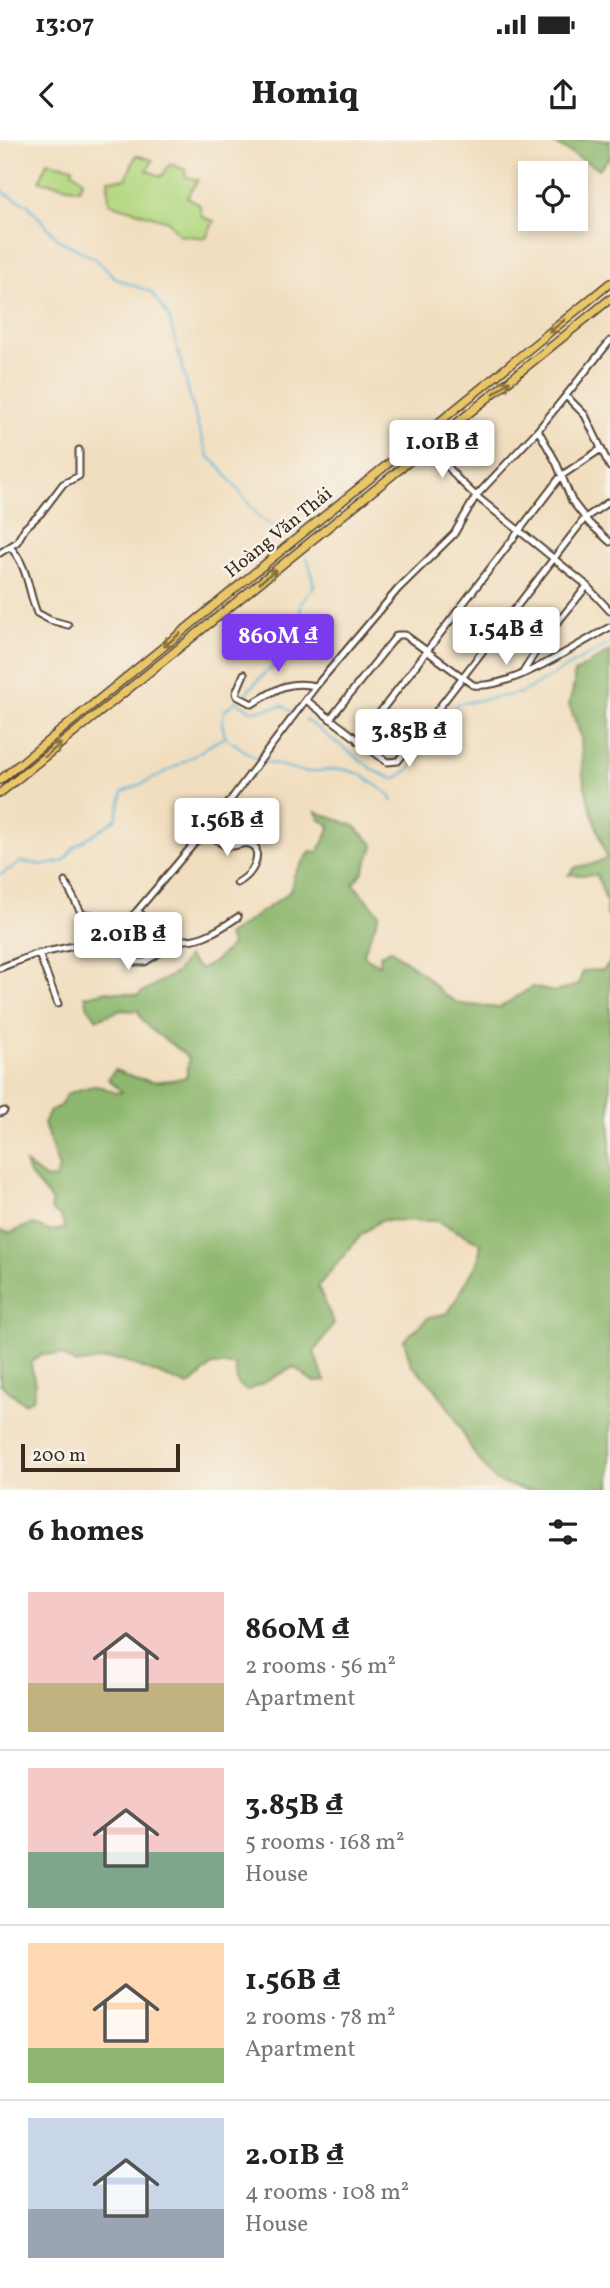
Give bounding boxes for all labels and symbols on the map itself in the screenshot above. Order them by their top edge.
one-way arrow [549,318,567,334]
one-way arrow [492,379,510,395]
pin: 1.01B ₫ [377,420,507,480]
street label: Hoàng Văn Thái [220,481,338,584]
one-way arrow [258,568,276,584]
pin: 1.54B ₫ [441,608,571,667]
pin: 860M ₫ [221,615,335,674]
one-way arrow [164,633,182,648]
pin: 3.85B ₫ [344,710,474,769]
one-way arrow [43,742,61,758]
pin: 1.56B ₫ [162,798,292,858]
pin: 2.01B ₫ [63,912,193,972]
scale bar [21,1441,180,1473]

